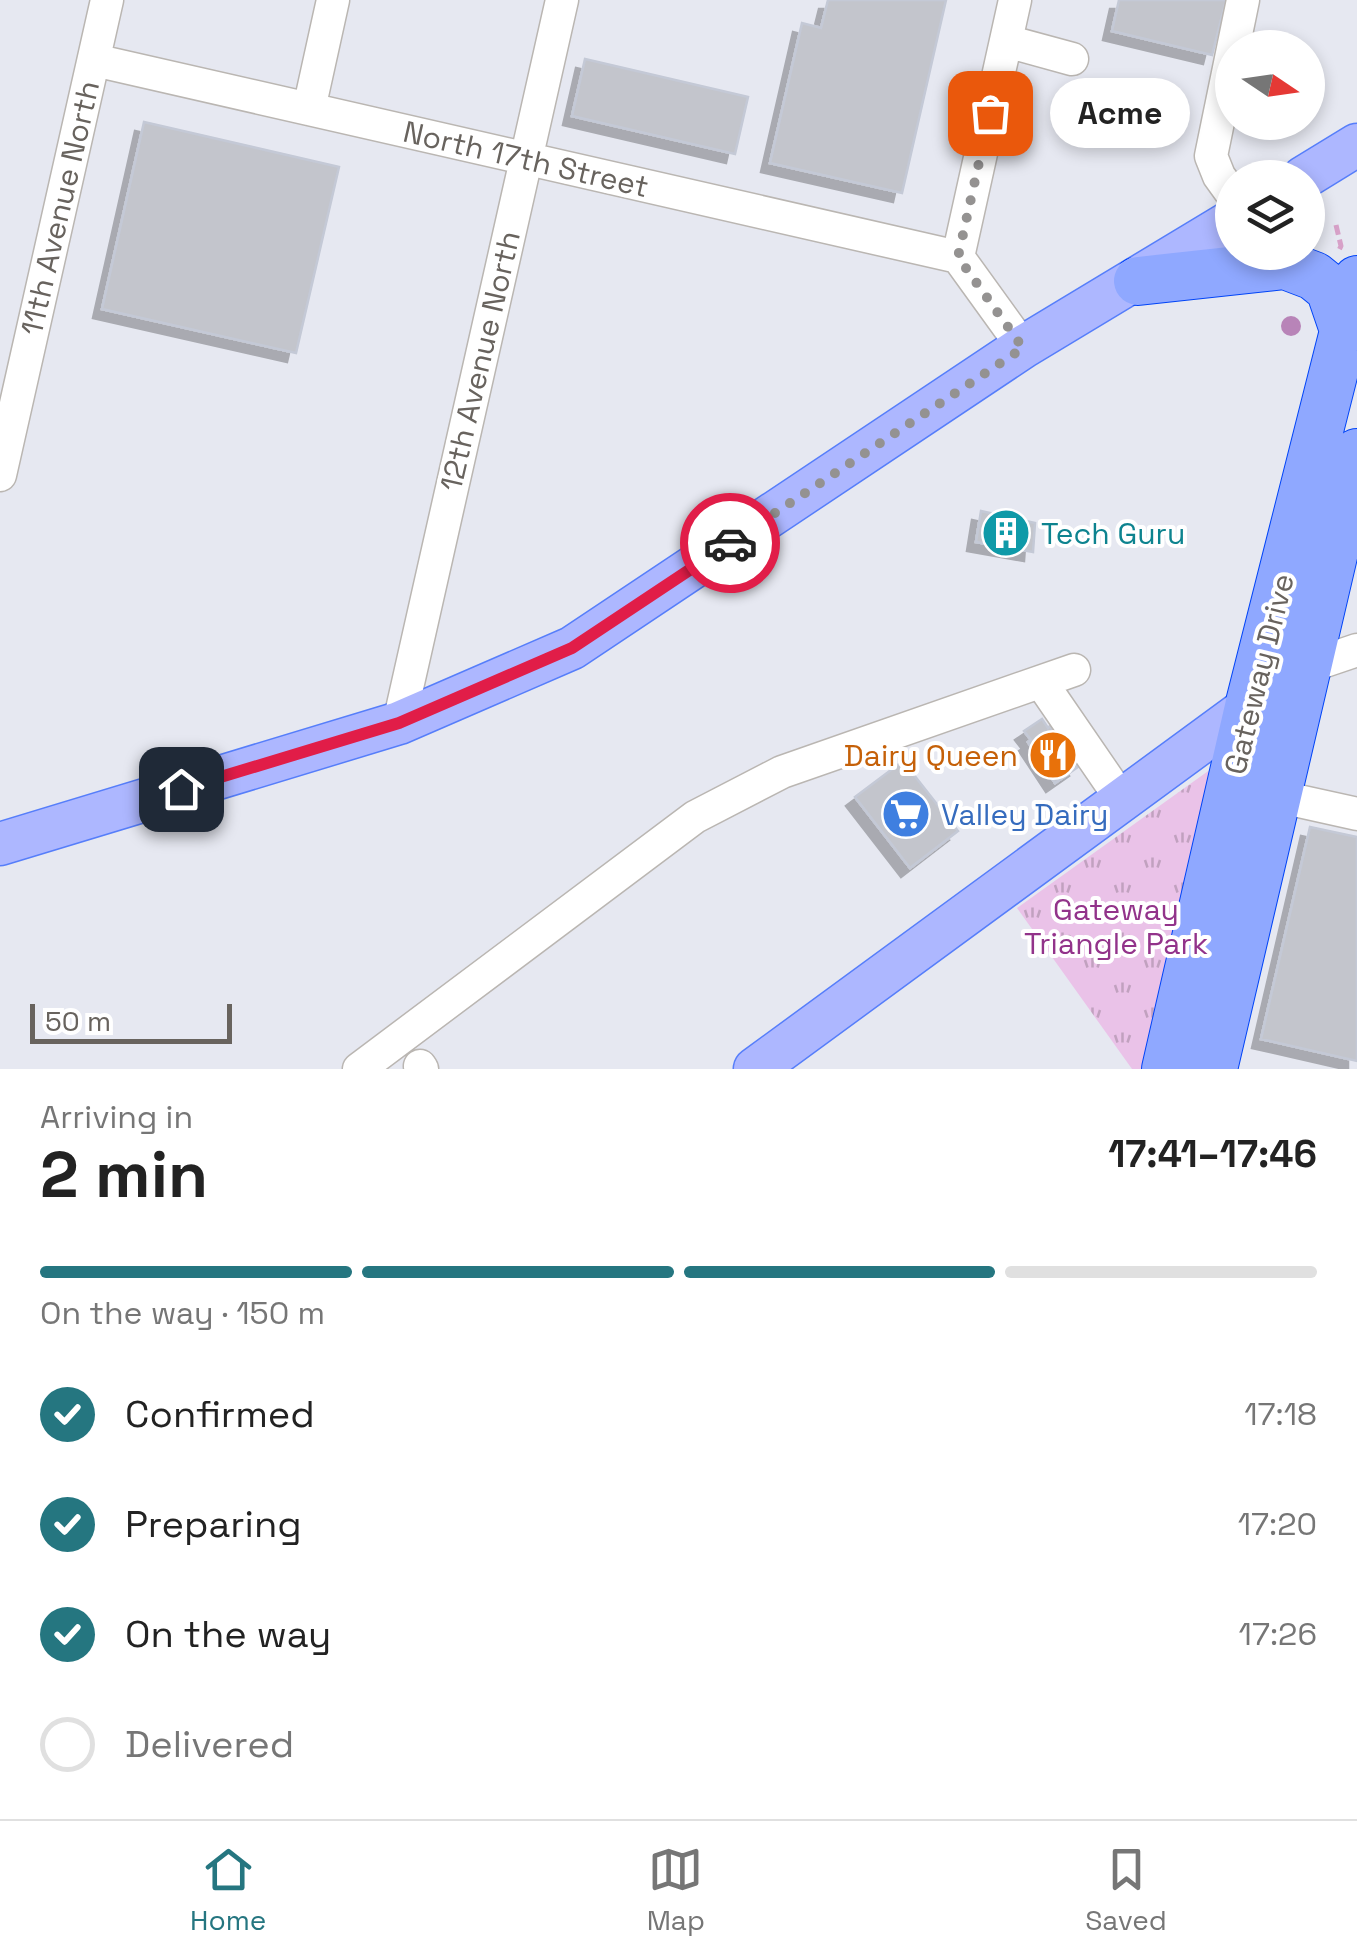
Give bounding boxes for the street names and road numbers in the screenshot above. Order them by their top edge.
street label: 11th Avenue North [12,77,108,339]
street label: North 17th Street [399,112,653,206]
street label: 12th Avenue North [431,227,529,495]
street label: Gateway Drive [1215,570,1303,778]

